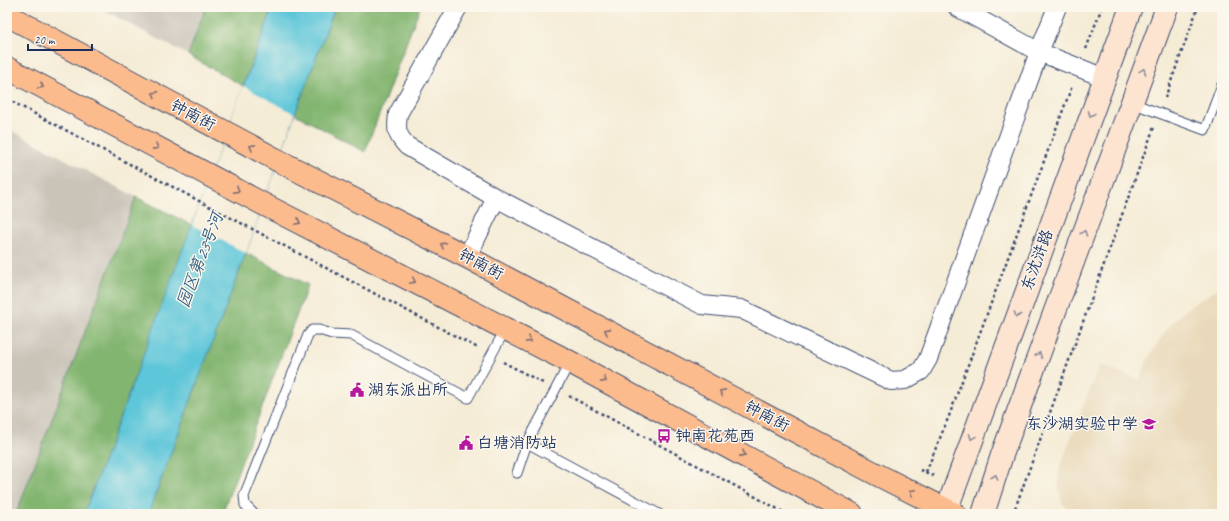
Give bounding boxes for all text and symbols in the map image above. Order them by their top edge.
scale bar [28,26,92,52]
text: 20 m [34,32,56,48]
one-way arrow [1139,68,1147,75]
one-way arrow [37,81,45,89]
one-way arrow [152,92,159,99]
street label: 钟南街 [167,95,219,135]
one-way arrow [1088,111,1096,118]
one-way arrow [152,143,159,150]
one-way arrow [249,144,257,152]
one-way arrow [232,186,240,193]
water label: 园区第23号河 [172,207,229,311]
one-way arrow [293,217,301,225]
street label: 东沈浒路 [1017,227,1057,293]
one-way arrow [1080,229,1088,236]
one-way arrow [440,242,447,249]
street label: 钟南街 [455,244,507,284]
one-way arrow [409,276,417,284]
one-way arrow [1014,312,1022,319]
one-way arrow [604,329,612,336]
one-way arrow [525,336,532,343]
one-way arrow [1035,351,1043,358]
one-way arrow [600,375,607,383]
place label: 湖东派出所 [368,380,448,400]
public building icon: 湖东派出所 [349,382,365,398]
one-way arrow [719,390,726,397]
street label: 钟南街 [741,396,793,436]
place label: 东沙湖实验中学 [1026,414,1138,434]
school or university icon: 东沙湖实验中学 [1141,416,1157,432]
place label: 钟南花苑西 [675,426,755,446]
bus stop icon: 钟南花苑西 [656,428,672,444]
place label: 白塘消防站 [477,433,557,453]
one-way arrow [969,434,977,441]
public building icon: 白塘消防站 [458,435,474,451]
one-way arrow [739,450,747,457]
one-way arrow [990,474,999,481]
one-way arrow [908,489,916,497]

